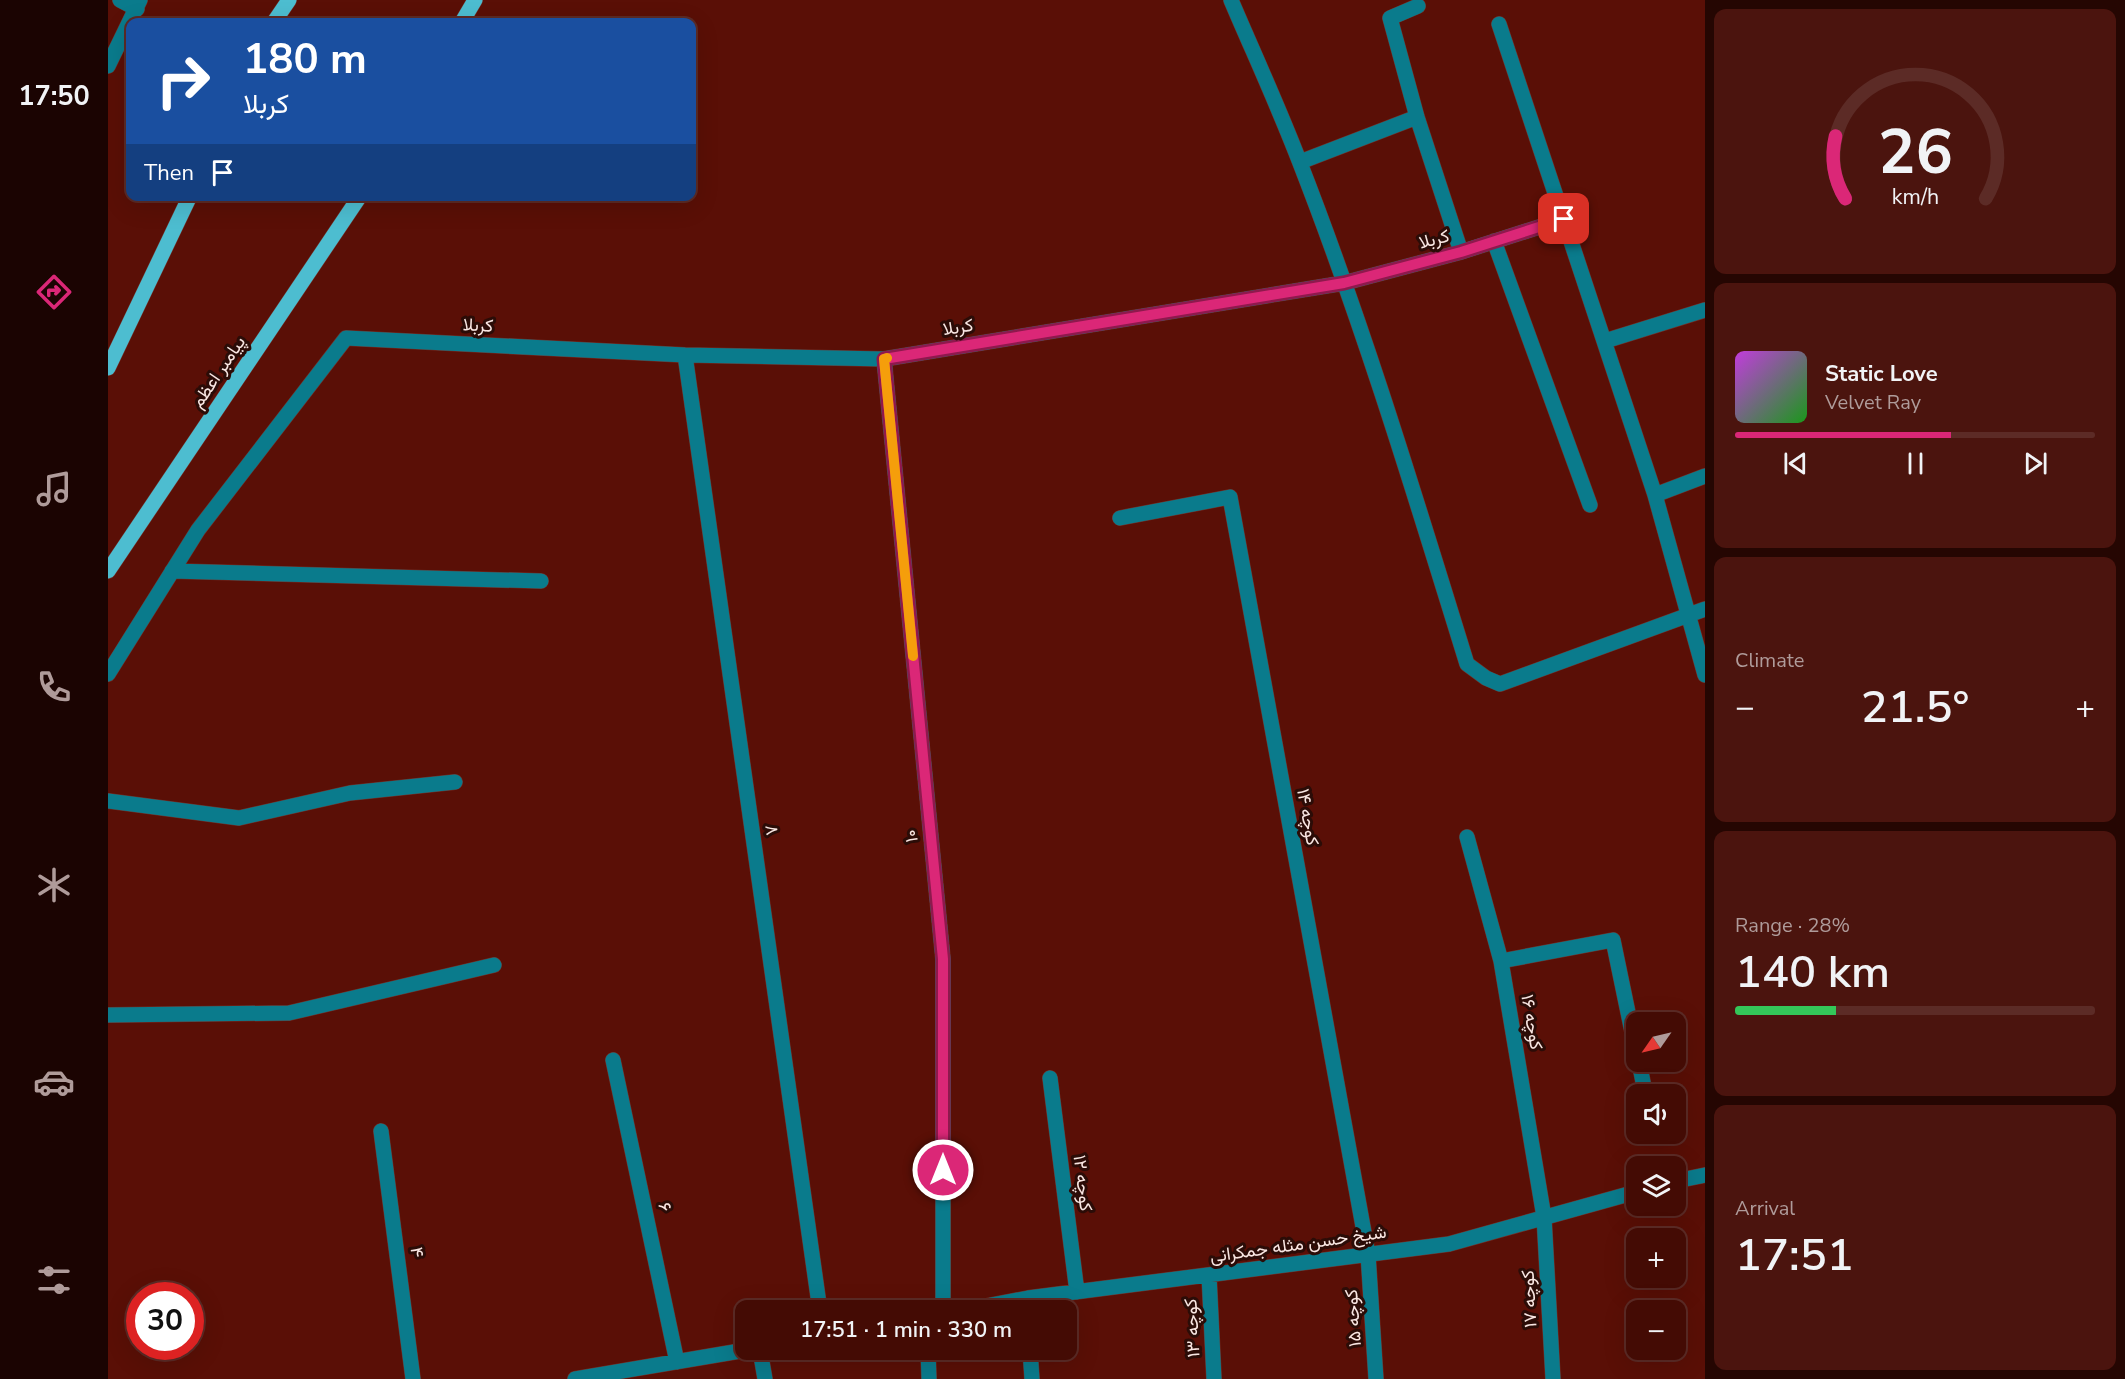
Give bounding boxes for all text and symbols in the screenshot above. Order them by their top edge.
text: 180 m [243,31,367,88]
icon: right [144,42,222,120]
text: 17:50 [18,78,90,115]
text: کربلا [243,86,289,123]
text: 26 [1878,110,1952,195]
icon: arrive [206,156,239,189]
text: Then [144,158,194,188]
text: km/h [1891,182,1939,212]
pin [1538,193,1589,244]
icon: arrive [1547,202,1580,235]
street label: کربلا [1416,223,1452,255]
icon: directions [33,271,75,313]
street label: کربلا [462,312,494,338]
street label: کربلا [941,313,975,341]
street label: پیامبر اعظم [185,331,251,413]
text: Static Love [1825,359,1938,389]
text: Velvet Ray [1825,389,1921,416]
icon: previous [1779,447,1812,480]
icon: pause [1899,447,1932,480]
icon: next [2019,447,2052,480]
icon: music [33,468,75,510]
text: Climate [1735,647,1804,674]
icon: phone [33,666,75,708]
text: 21.5° [1861,677,1969,738]
text: − [1735,685,1755,730]
text: + [2075,685,2095,730]
street label: کوچه ۱۴ [1291,787,1325,847]
street label: ۸ [759,823,785,837]
street label: ۱۰ [898,828,924,844]
icon: climate [33,864,75,906]
text: Range · 28% [1735,912,1850,939]
text: 140 km [1735,942,1890,1003]
street label: کوچه ۱۶ [1515,992,1549,1052]
north arrow [1626,1012,1686,1072]
map controls [1626,1012,1686,1360]
icon: car [33,1061,75,1103]
button: sound [1626,1084,1686,1144]
position arrow [911,1138,975,1202]
street label: کوچه ۱۲ [1068,1153,1098,1213]
button: layers [1626,1156,1686,1216]
text: Arrival [1735,1195,1795,1222]
street label: ۶ [652,1200,678,1214]
street label: شیخ حسن مثله جمکرانی [1208,1220,1388,1268]
text: 17:51 [1735,1225,1854,1286]
button: + [1626,1228,1686,1288]
street label: ۴ [404,1245,430,1259]
icon: filters [33,1259,75,1301]
street label: کوچه ۱۷ [1516,1269,1542,1328]
speed limit sign: 30 [126,1282,204,1360]
street label: کوچه ۱۵ [1339,1288,1367,1348]
street label: کوچه ۱۳ [1178,1298,1206,1358]
button: − [1626,1300,1686,1360]
text: 17:51 · 1 min · 330 m [800,1315,1012,1345]

